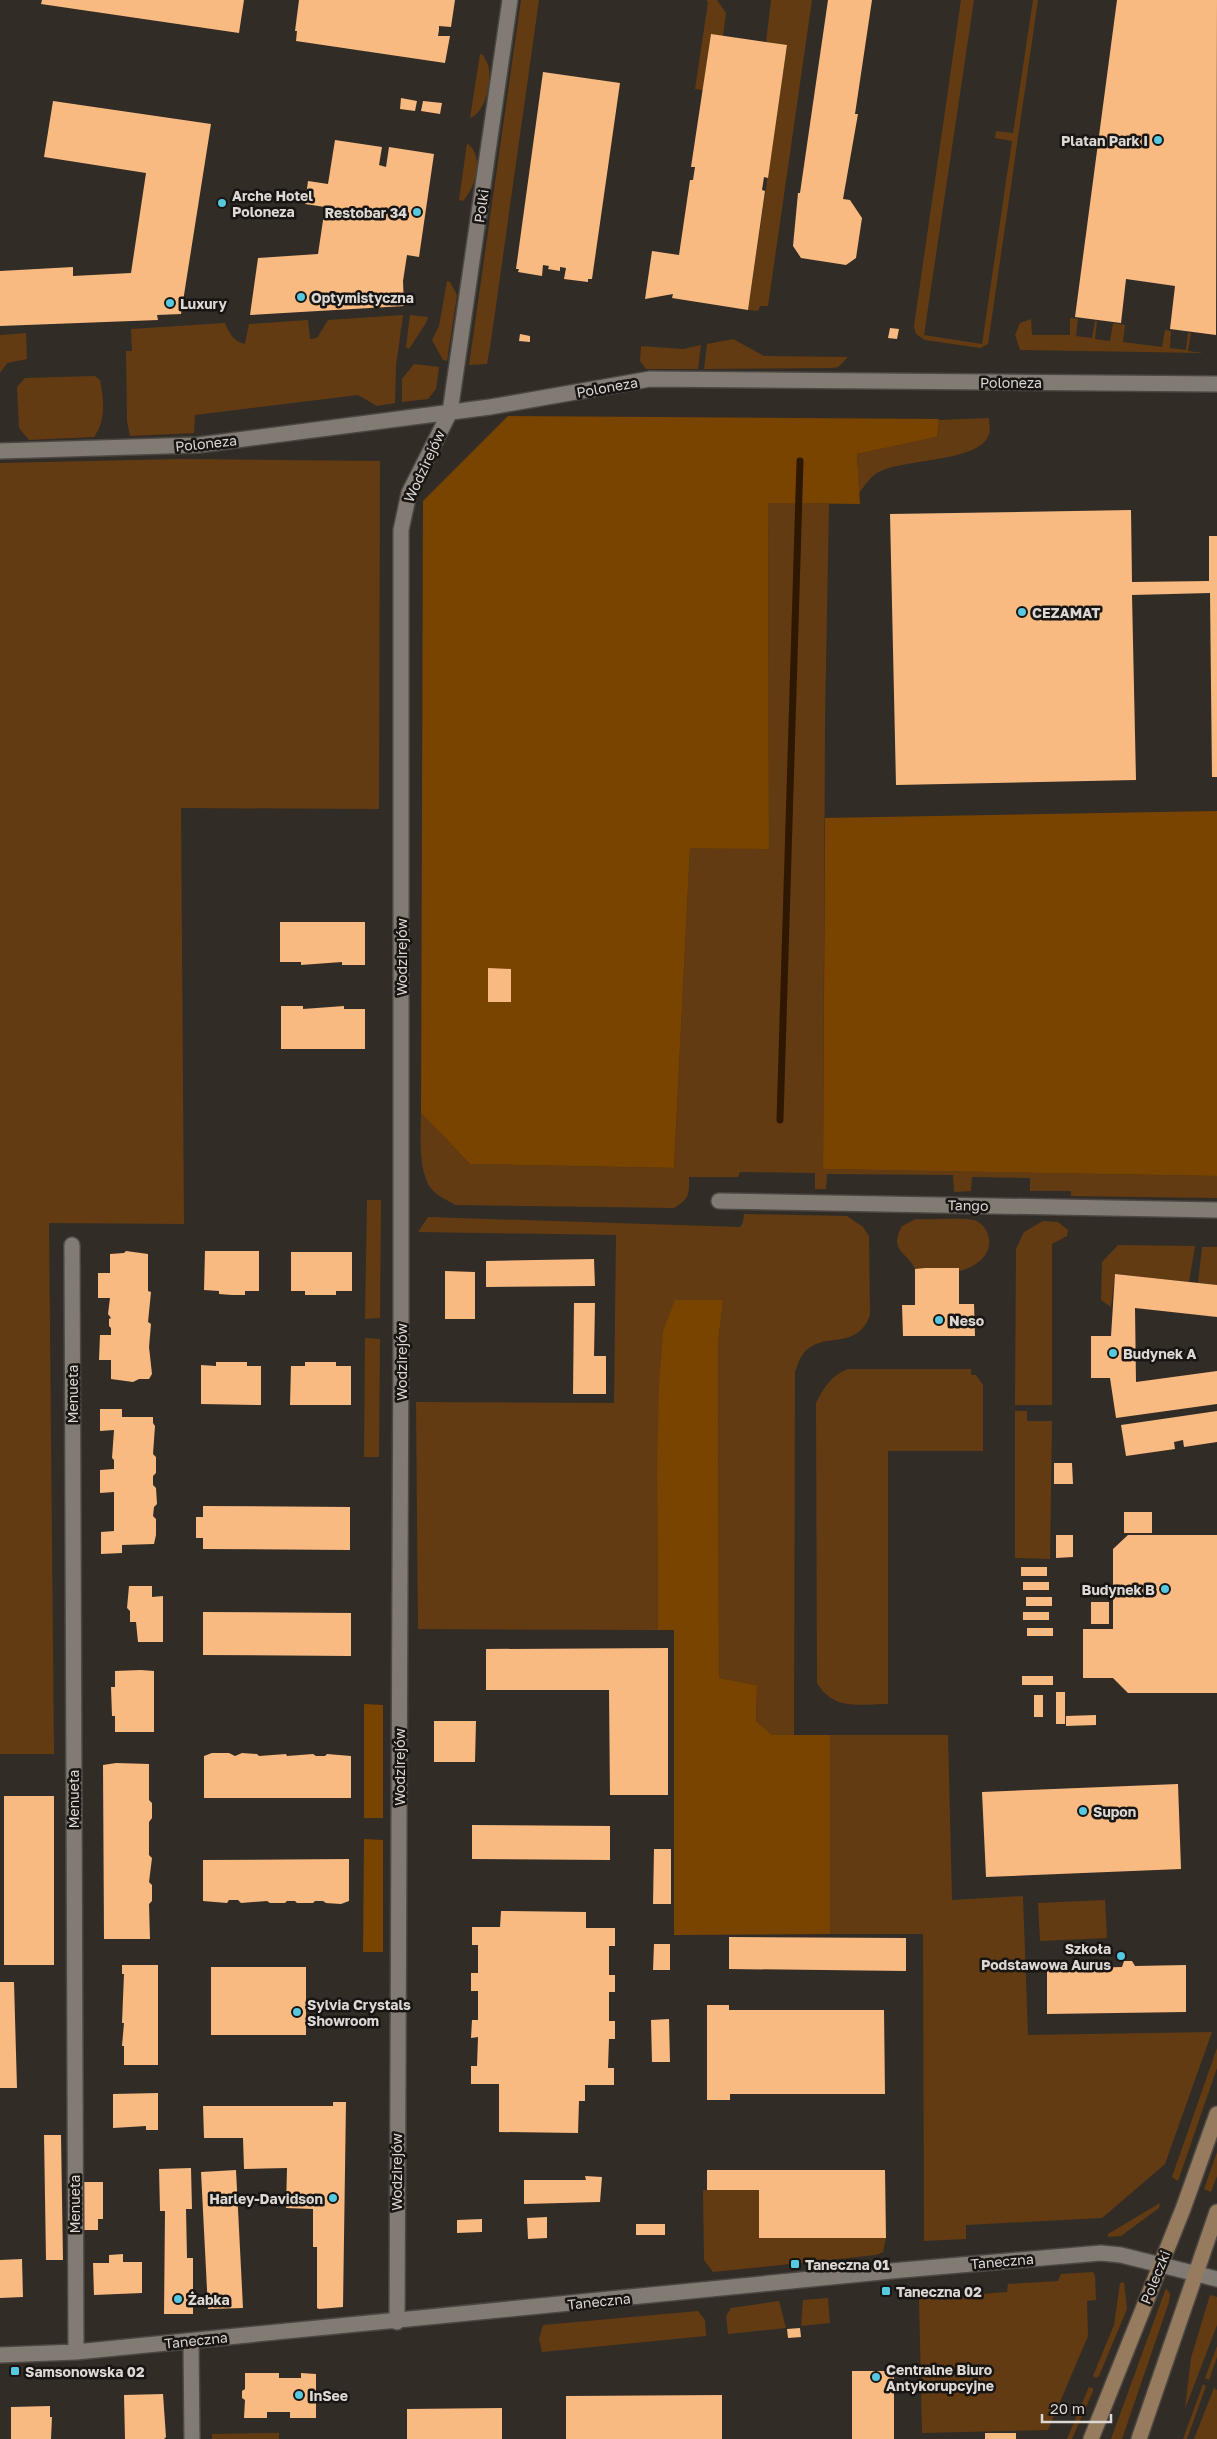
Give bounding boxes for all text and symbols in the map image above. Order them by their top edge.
place label: Platan Park I [1061,132,1148,149]
marker: Platan Park I [1152,134,1164,146]
place label: Arche Hotel Poloneza [232,187,313,220]
street label: Polki [470,188,492,224]
marker: Arche Hotel Poloneza [216,197,228,209]
place label: Restobar 34 [324,204,407,221]
marker: Restobar 34 [411,206,423,218]
place label: Optymistyczna [311,289,414,306]
marker: Optymistyczna [295,291,307,303]
place label: Luxury [180,295,227,312]
marker: Luxury [164,297,176,309]
street label: Poloneza [575,373,639,401]
street label: Poloneza [980,374,1042,391]
street label: Wodzirejów [400,427,448,505]
street label: Poloneza [174,431,238,455]
place label: CEZAMAT [1032,604,1100,621]
marker: CEZAMAT [1016,606,1028,618]
street label: Wodzirejów [393,918,410,996]
street label: Tango [947,1196,989,1214]
place label: Neso [949,1312,984,1329]
marker: Neso [933,1314,945,1326]
street label: Wodzirejów [393,1323,410,1401]
place label: Budynek A [1123,1345,1197,1362]
marker: Budynek A [1107,1347,1119,1359]
street label: Menueta [64,1365,81,1423]
place label: Budynek B [1082,1581,1155,1598]
marker: Budynek B [1159,1583,1171,1595]
street label: Wodzirejów [391,1728,408,1806]
street label: Menueta [65,1770,82,1828]
place label: Supon [1093,1803,1136,1820]
marker: Supon [1077,1805,1089,1817]
place label: Szkoła Podstawowa Aurus [981,1940,1111,1973]
marker: Szkoła Podstawowa Aurus [1115,1950,1127,1962]
place label: Sylvia Crystals Showroom [307,1996,411,2029]
marker: Sylvia Crystals Showroom [291,2006,303,2018]
street label: Wodzirejów [388,2133,405,2211]
street label: Menueta [66,2175,83,2233]
place label: Harley-Davidson [209,2190,323,2207]
marker: Harley-Davidson [327,2192,339,2204]
street label: Poleczki [1137,2248,1173,2306]
street label: Taneczna [970,2250,1034,2272]
place label: Taneczna 01 [805,2256,889,2273]
marker: Taneczna 01 [789,2258,801,2270]
place label: Taneczna 02 [896,2283,982,2300]
marker: Taneczna 02 [880,2285,892,2297]
street label: Taneczna [567,2289,631,2313]
place label: Żabka [188,2291,230,2308]
marker: Żabka [172,2293,184,2305]
street label: Taneczna [164,2328,228,2352]
place label: Centralne Biuro Antykorupcyjne [886,2361,994,2394]
place label: Samsonowska 02 [25,2363,145,2380]
marker: Samsonowska 02 [9,2365,21,2377]
marker: Centralne Biuro Antykorupcyjne [870,2371,882,2383]
place label: InSee [309,2387,348,2404]
marker: InSee [293,2389,305,2401]
scale bar [1042,2392,1111,2424]
text: 20 m [1050,2399,1085,2417]

